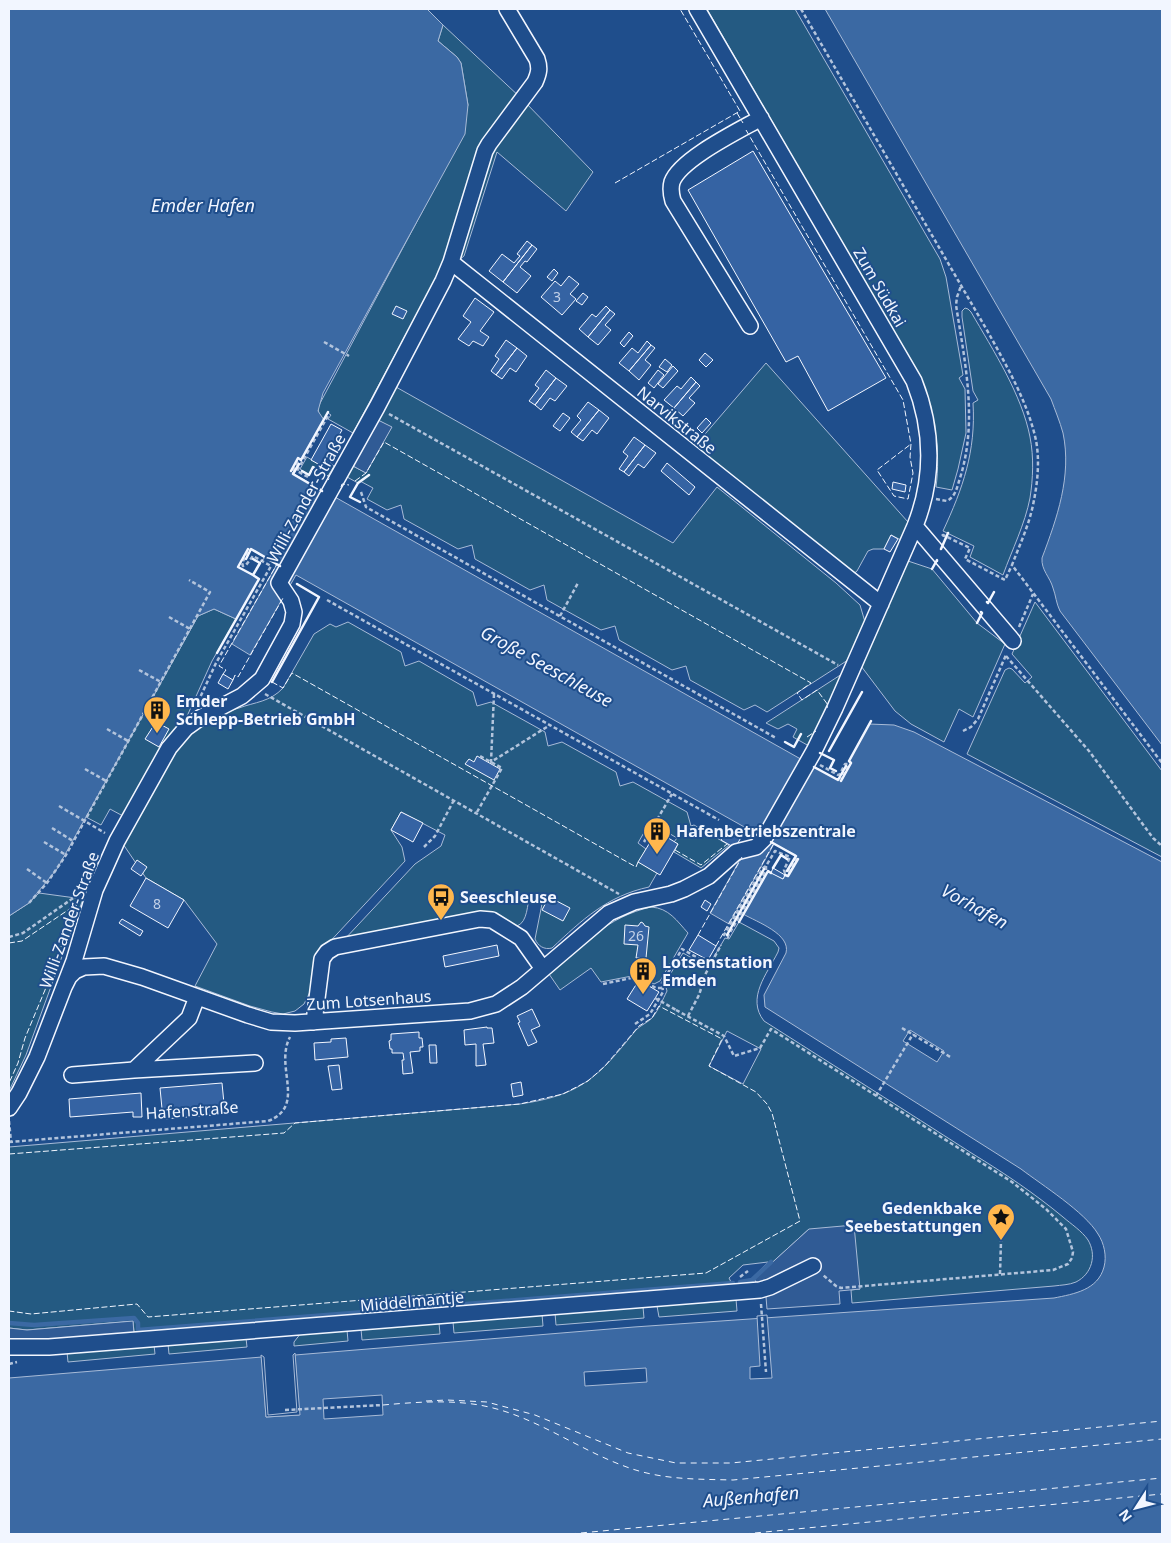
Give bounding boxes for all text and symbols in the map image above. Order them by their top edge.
water label: Emder Hafen [151,193,255,217]
street label: Zum Südkai [848,243,912,331]
house number: 3 [553,287,561,306]
street label: Narvikstraße [633,381,721,459]
street label: Willi-Zander-Straße [261,430,351,566]
water label: Große Seeschleuse [477,620,617,712]
place label: Emder Schlepp-Betrieb GmbH [176,690,356,730]
building icon: Emder Schlepp-Betrieb GmbH [142,695,172,734]
building icon: Hafenbetriebszentrale [642,816,672,855]
place label: Hafenbetriebszentrale [676,820,856,842]
street label: Willi-Zander-Straße [34,849,104,991]
water label: Vorhafen [937,878,1013,934]
bus stop icon: Seeschleuse [426,882,456,921]
place label: Seeschleuse [460,886,557,908]
house number: 8 [153,894,161,913]
house number: 26 [628,926,644,945]
place label: Lotsenstation Emden [662,951,773,991]
building icon: Lotsenstation Emden [628,956,658,995]
street label: Zum Lotsenhaus [306,985,432,1015]
street label: Hafenstraße [145,1096,239,1124]
place label: Gedenkbake Seebestattungen [845,1197,982,1237]
place icon: Gedenkbake Seebestattungen [986,1202,1016,1241]
street label: Middelmantje [359,1285,465,1317]
water label: Außenhafen [700,1480,800,1512]
north arrow [1111,1483,1161,1533]
text: N [1114,1506,1136,1526]

